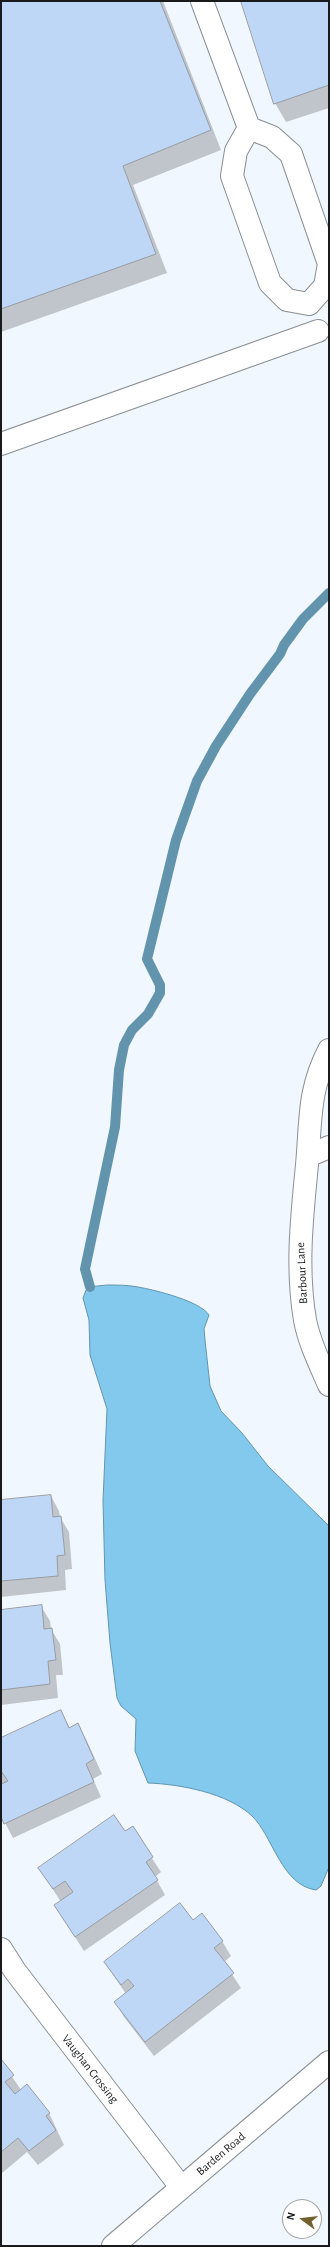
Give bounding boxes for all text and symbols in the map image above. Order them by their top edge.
street label: Barbour Lane [293,1242,311,1304]
street label: Vaughan Crossing [59,2032,121,2106]
street label: Barden Road [194,2129,248,2179]
north arrow [282,2199,322,2239]
text: N [285,2211,297,2221]

